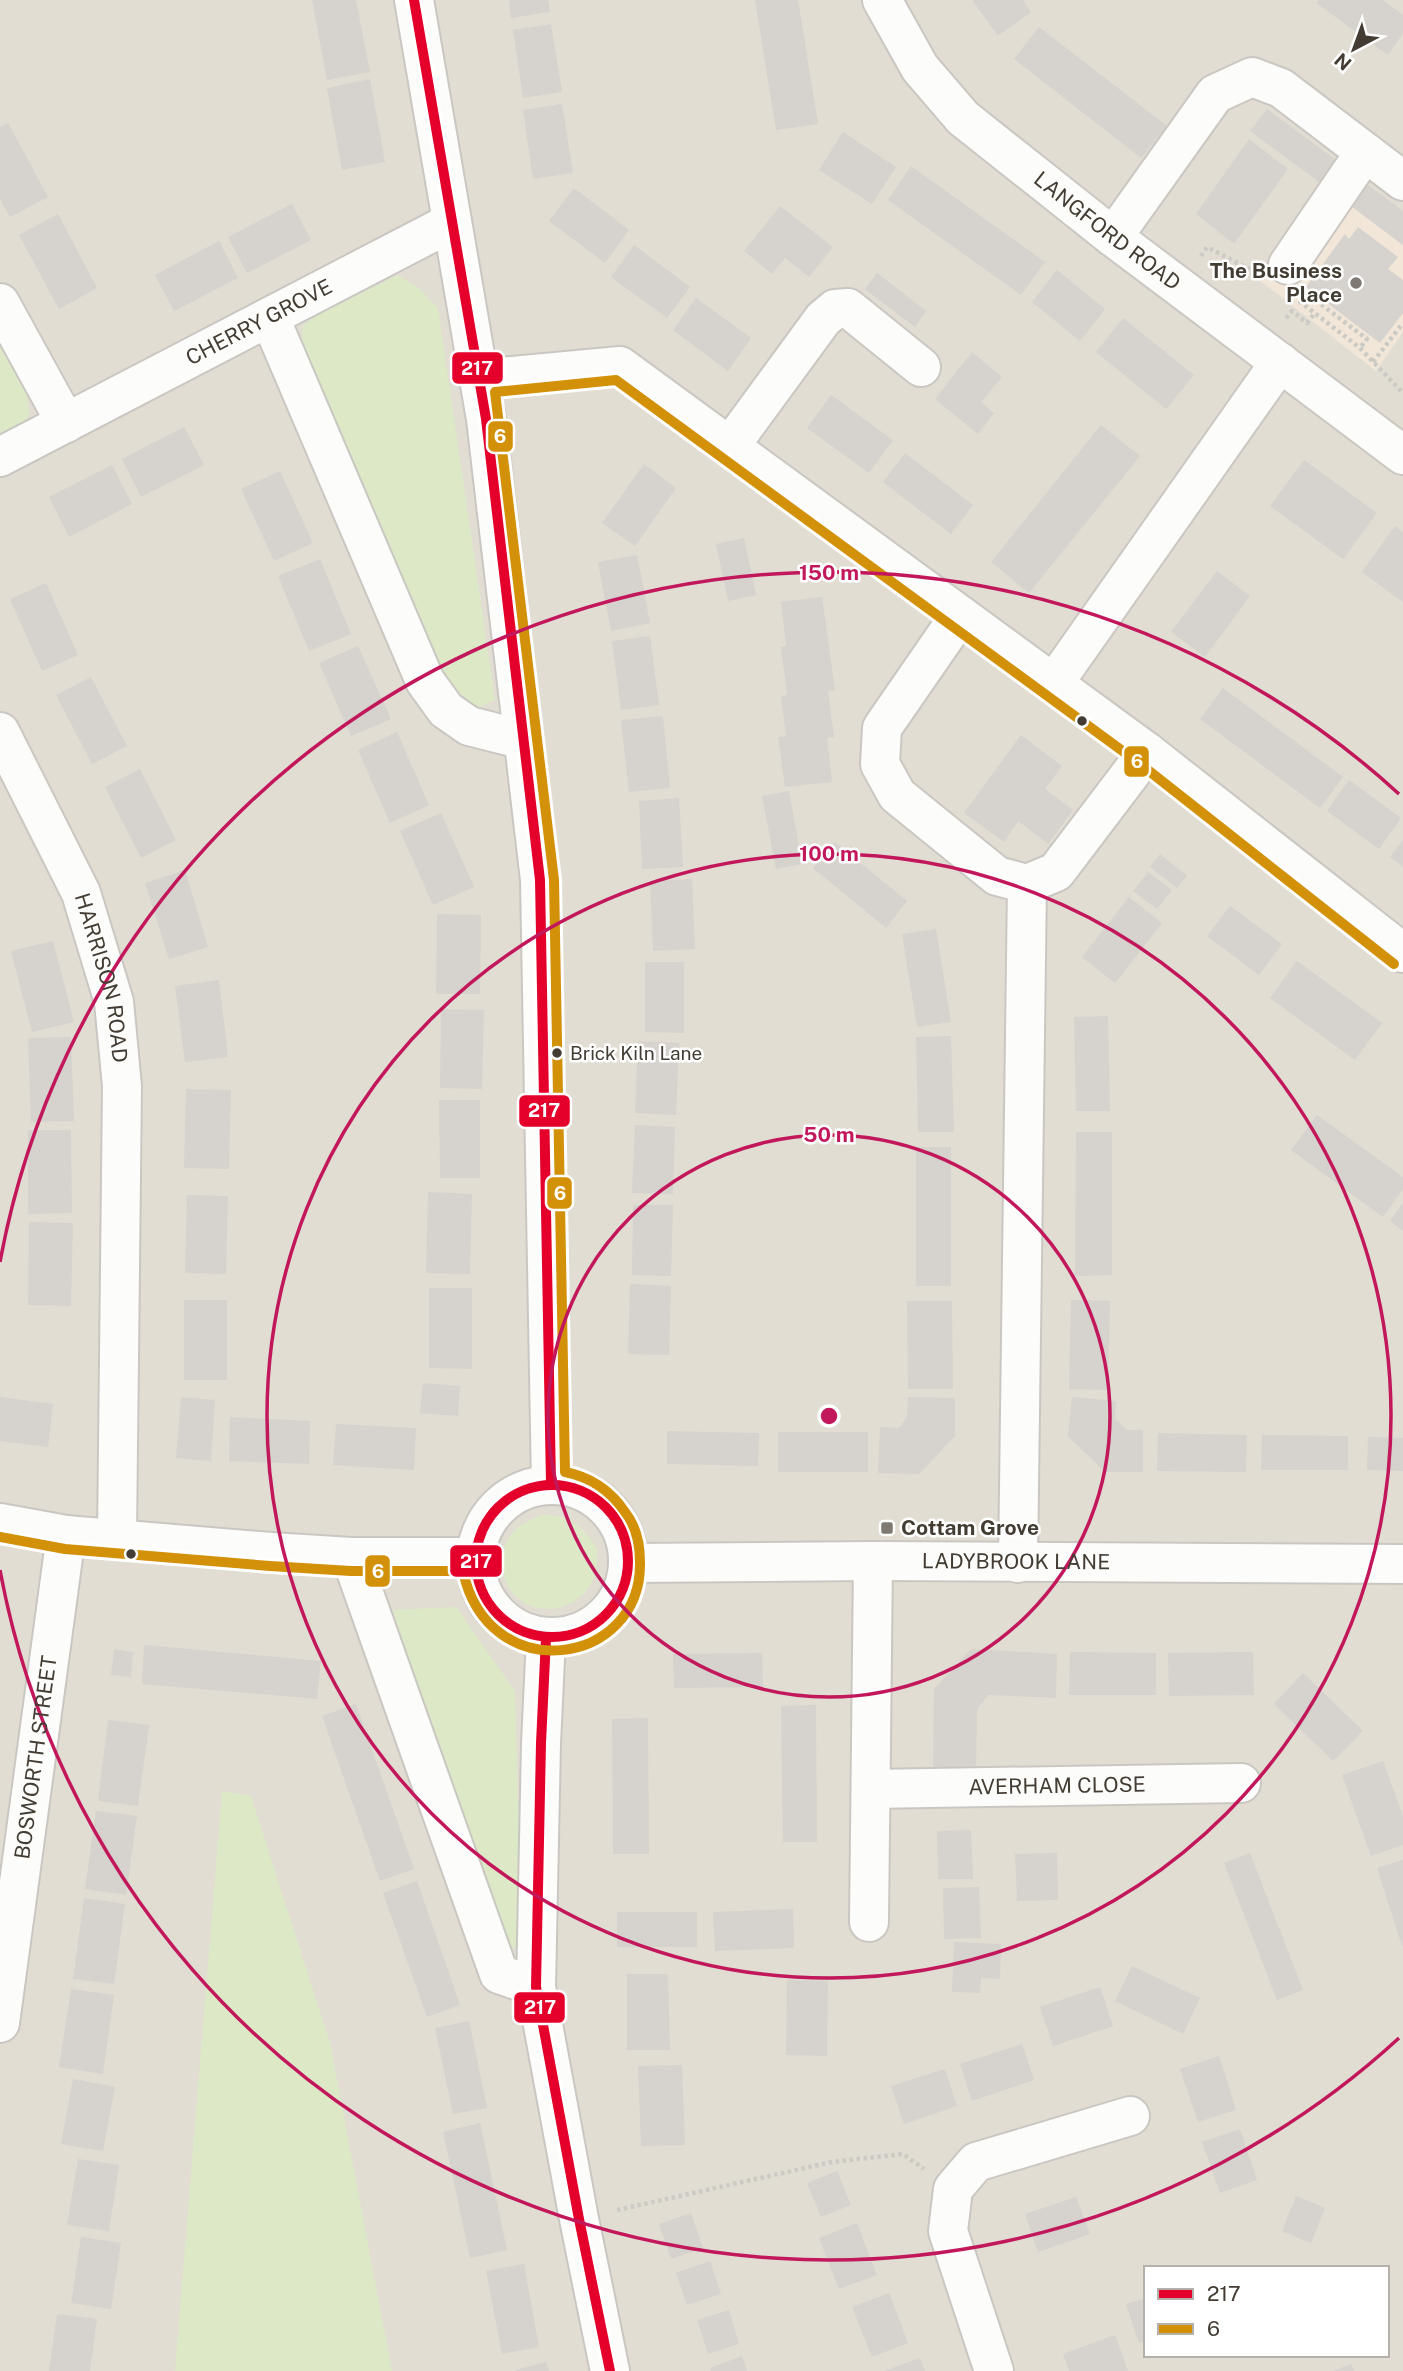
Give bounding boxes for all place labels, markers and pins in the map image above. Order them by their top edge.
place label: The Business Place [1210,258,1342,307]
marker: The Business Place [1348,275,1364,291]
unlabelled marker [1075,714,1089,728]
place label: Brick Kiln Lane [570,1042,702,1064]
marker: Brick Kiln Lane [550,1046,564,1060]
centre of rings [817,1404,841,1428]
place label: Cottam Grove [901,1515,1039,1540]
marker: Cottam Grove [879,1520,895,1536]
unlabelled marker [124,1547,138,1561]

